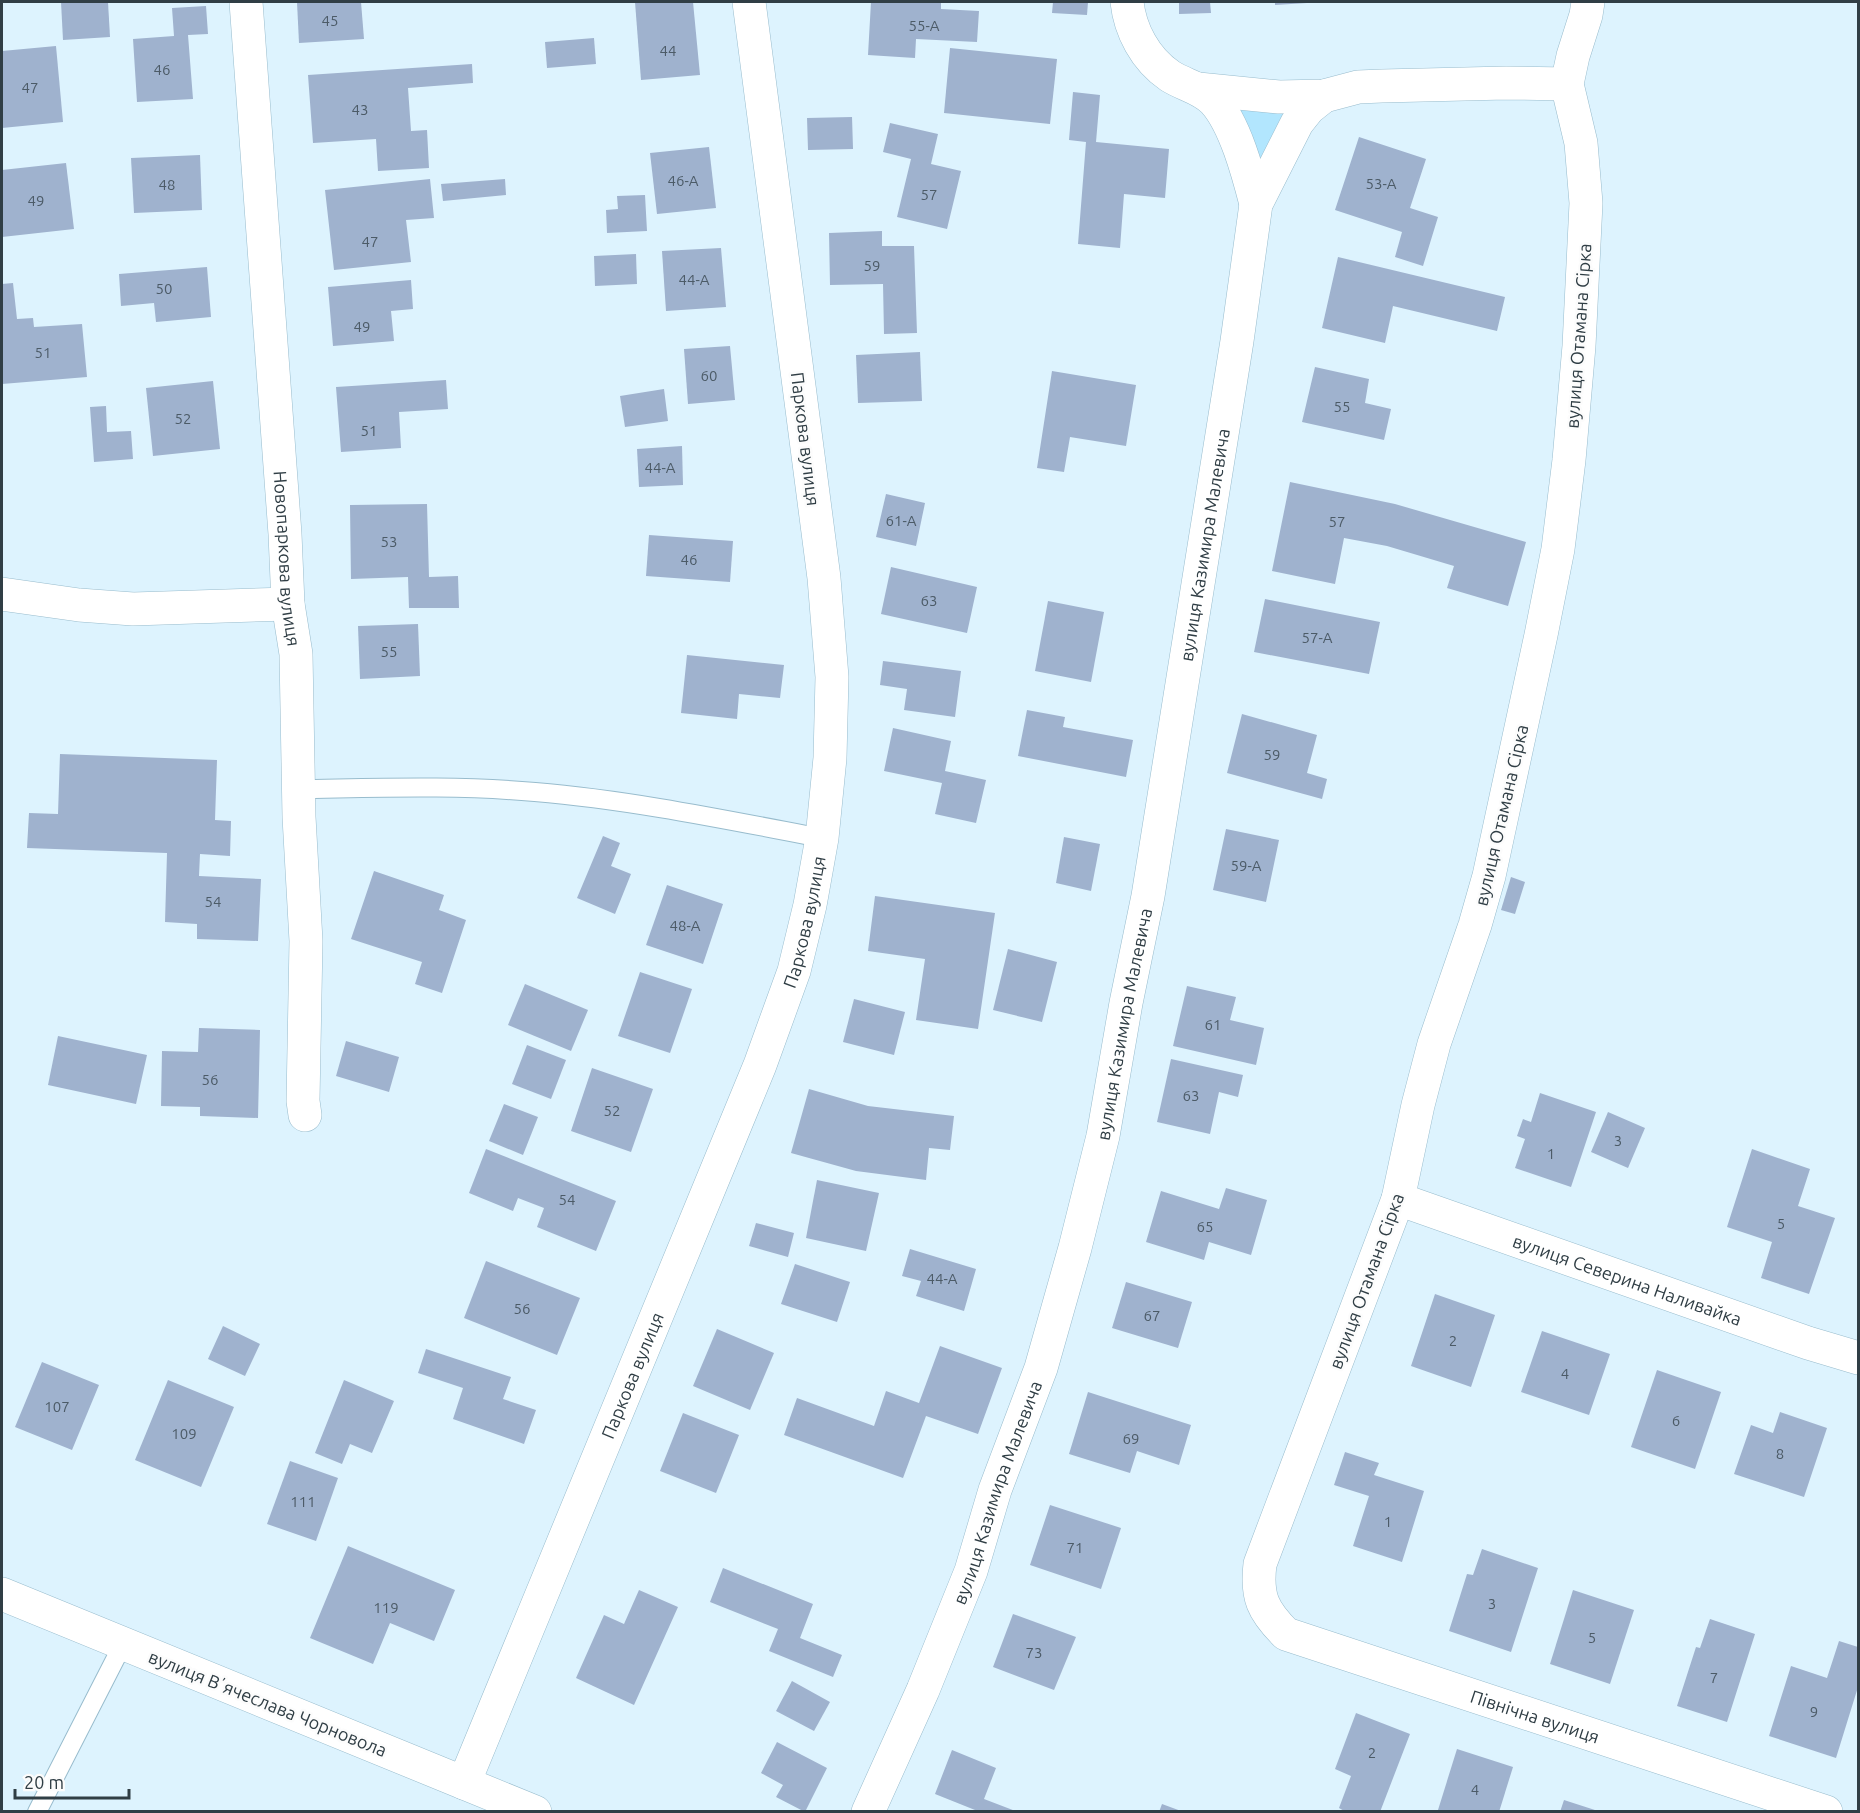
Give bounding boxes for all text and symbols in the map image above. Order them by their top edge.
house number: 45 [322,12,338,29]
house number: 55-А [908,17,940,34]
house number: 44 [660,42,676,59]
house number: 46 [154,61,170,78]
house number: 47 [22,79,38,96]
house number: 43 [352,101,368,118]
house number: 46-А [667,172,699,189]
house number: 53-А [1365,175,1397,192]
house number: 48 [159,176,175,193]
house number: 57 [921,186,937,203]
house number: 49 [28,192,44,209]
house number: 47 [362,233,378,250]
street label: вулиця Отамана Сірка [1562,243,1594,429]
house number: 59 [864,257,880,274]
house number: 44-А [678,271,710,288]
house number: 50 [156,280,172,297]
house number: 49 [354,318,370,335]
house number: 51 [35,344,51,361]
house number: 60 [701,367,717,384]
street label: Паркова вулиця [788,371,824,507]
house number: 55 [1334,398,1350,415]
house number: 52 [175,410,191,427]
house number: 51 [361,422,377,439]
street label: вулиця Казимира Малевича [1176,427,1233,663]
house number: 44-А [644,459,676,476]
street label: Новопаркова вулиця [270,470,305,648]
house number: 61-А [885,512,917,529]
house number: 57 [1329,513,1345,530]
house number: 53 [381,533,397,550]
house number: 46 [681,551,697,568]
house number: 63 [921,592,937,609]
house number: 57-А [1301,629,1333,646]
house number: 55 [381,643,397,660]
street label: вулиця Отамана Сірка [1470,722,1532,908]
house number: 59 [1264,746,1280,763]
street label: Паркова вулиця [779,854,829,990]
house number: 59-А [1230,857,1262,874]
house number: 54 [205,893,221,910]
street label: вулиця Казимира Малевича [1092,906,1155,1142]
house number: 48-А [669,917,701,934]
house number: 61 [1205,1016,1221,1033]
house number: 56 [202,1071,218,1088]
house number: 63 [1183,1087,1199,1104]
house number: 52 [604,1102,620,1119]
house number: 3 [1614,1132,1622,1149]
house number: 1 [1547,1145,1555,1162]
street label: вулиця Отамана Сірка [1325,1190,1407,1372]
house number: 54 [559,1191,575,1208]
house number: 5 [1777,1215,1785,1232]
house number: 65 [1197,1218,1213,1235]
street label: вулиця Северина Наливайка [1510,1230,1744,1329]
house number: 44-А [926,1270,958,1287]
house number: 56 [514,1300,530,1317]
house number: 67 [1144,1307,1160,1324]
street label: Паркова вулиця [597,1309,667,1441]
house number: 2 [1449,1332,1457,1349]
house number: 4 [1561,1365,1569,1382]
street label: вулиця Казимира Малевича [949,1378,1045,1607]
house number: 107 [44,1398,70,1415]
house number: 6 [1672,1412,1680,1429]
house number: 109 [171,1425,197,1442]
house number: 69 [1123,1430,1139,1447]
house number: 8 [1776,1445,1784,1462]
house number: 111 [290,1493,316,1510]
house number: 1 [1384,1513,1392,1530]
house number: 71 [1067,1539,1083,1556]
house number: 3 [1488,1595,1496,1612]
house number: 119 [373,1599,399,1616]
house number: 5 [1588,1629,1596,1646]
house number: 73 [1026,1644,1042,1661]
street label: вулиця Вʼячеслава Чорновола [146,1646,390,1760]
house number: 7 [1710,1669,1718,1686]
street label: Північна вулиця [1468,1686,1602,1747]
house number: 9 [1810,1703,1818,1720]
house number: 2 [1368,1744,1376,1761]
scale bar [15,1762,129,1800]
text: 20 m [24,1772,64,1792]
house number: 4 [1471,1781,1479,1798]

